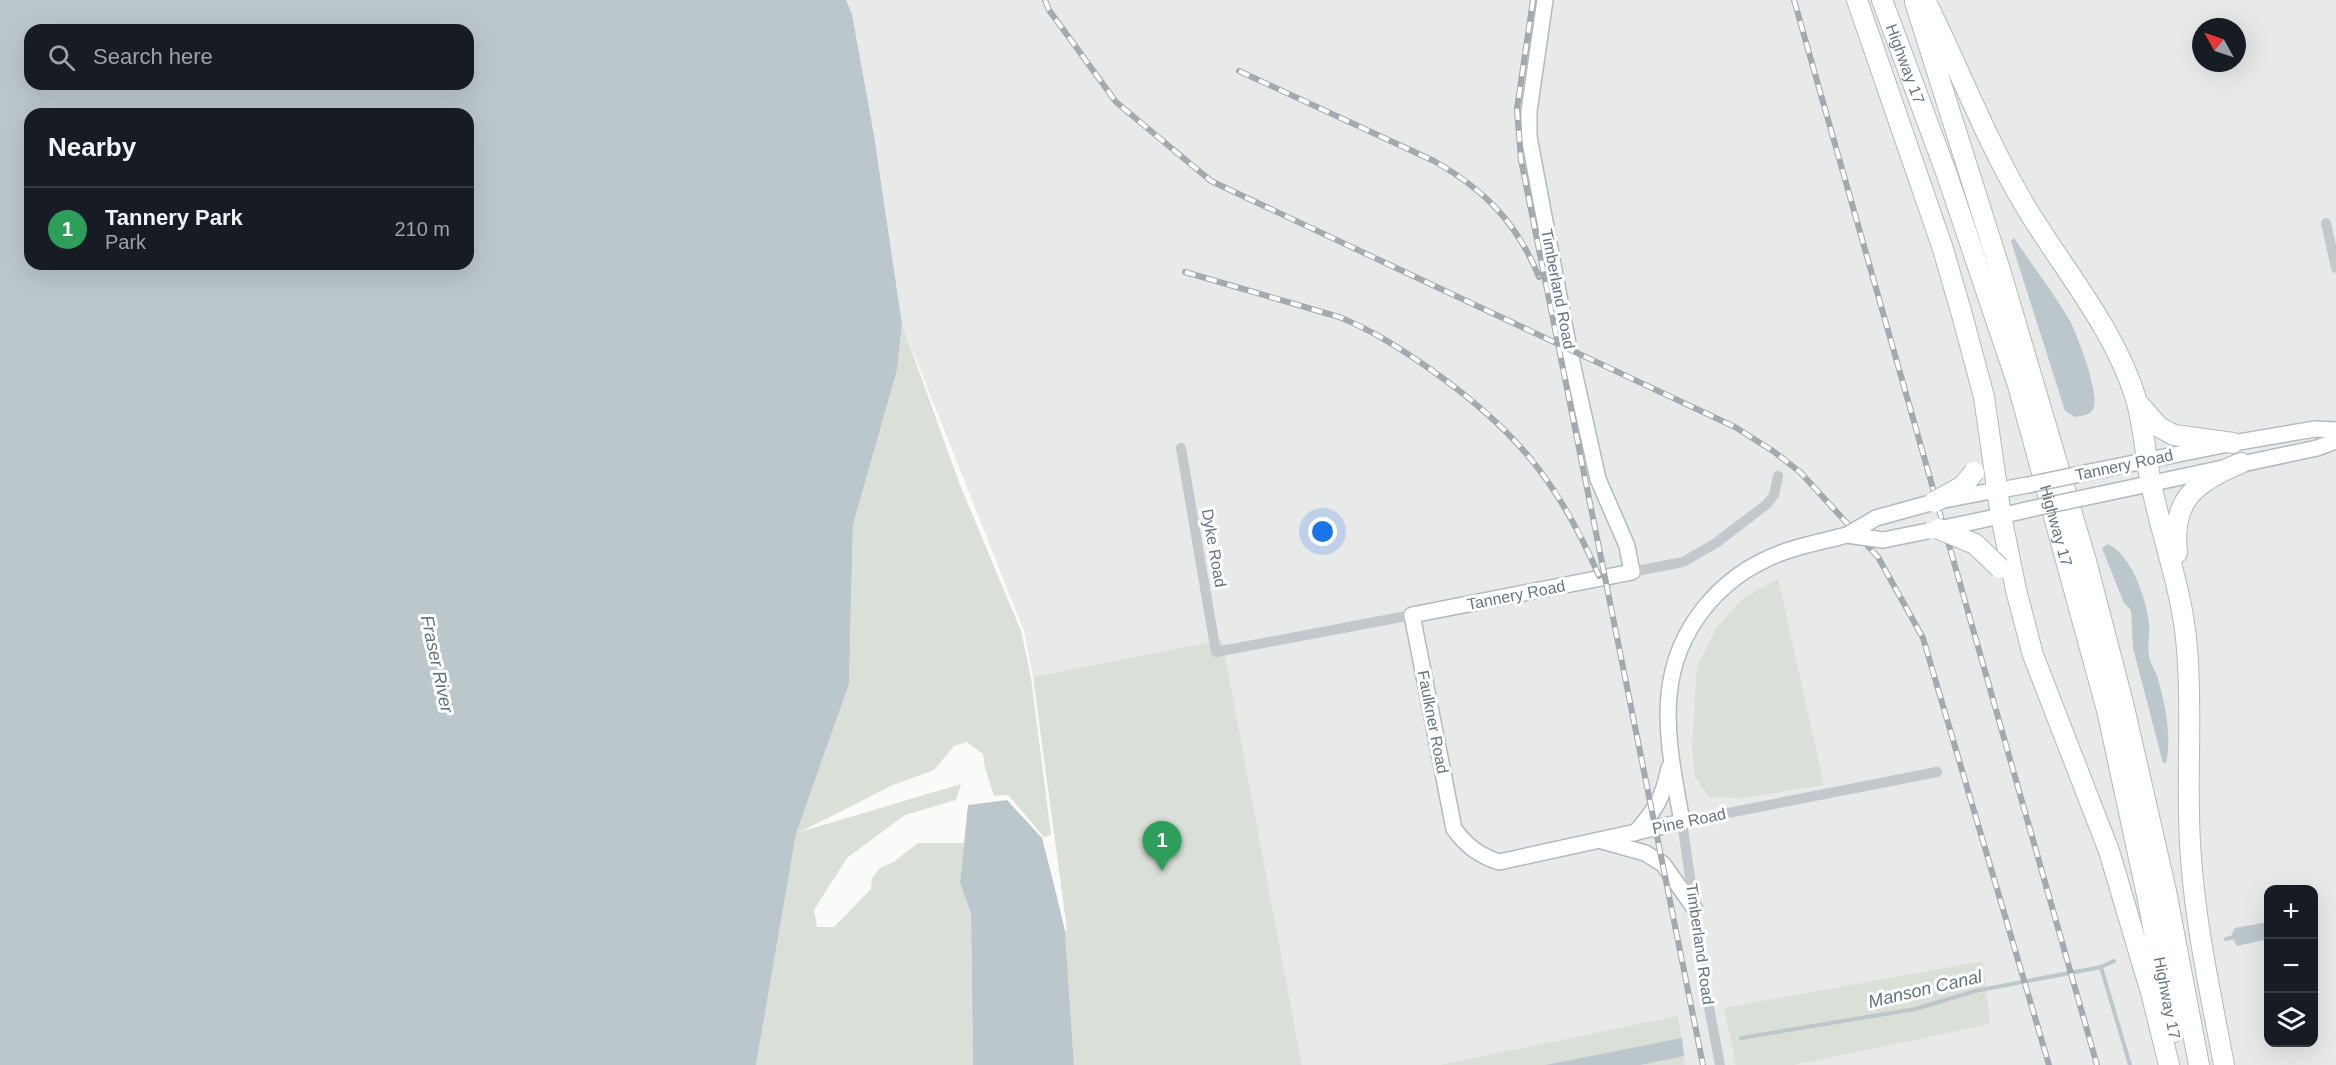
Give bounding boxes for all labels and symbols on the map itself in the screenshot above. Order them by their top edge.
north arrow [2192,18,2246,72]
street label: Highway 17 [1883,22,1928,106]
street label: Timberland Road [1538,227,1578,351]
street label: Tannery Road [2074,446,2174,484]
street label: Highway 17 [2037,483,2076,568]
street label: Dyke Road [1199,508,1229,588]
your location [1308,517,1337,546]
street label: Tannery Road [1465,577,1567,613]
water label: Fraser River [417,613,457,715]
street label: Faulkner Road [1415,669,1451,775]
street label: Pine Road [1651,805,1727,837]
pin: 1 [1142,822,1182,871]
street label: Timberland Road [1683,882,1717,1006]
street label: Highway 17 [2151,955,2183,1041]
water label: Manson Canal [1866,966,1985,1012]

